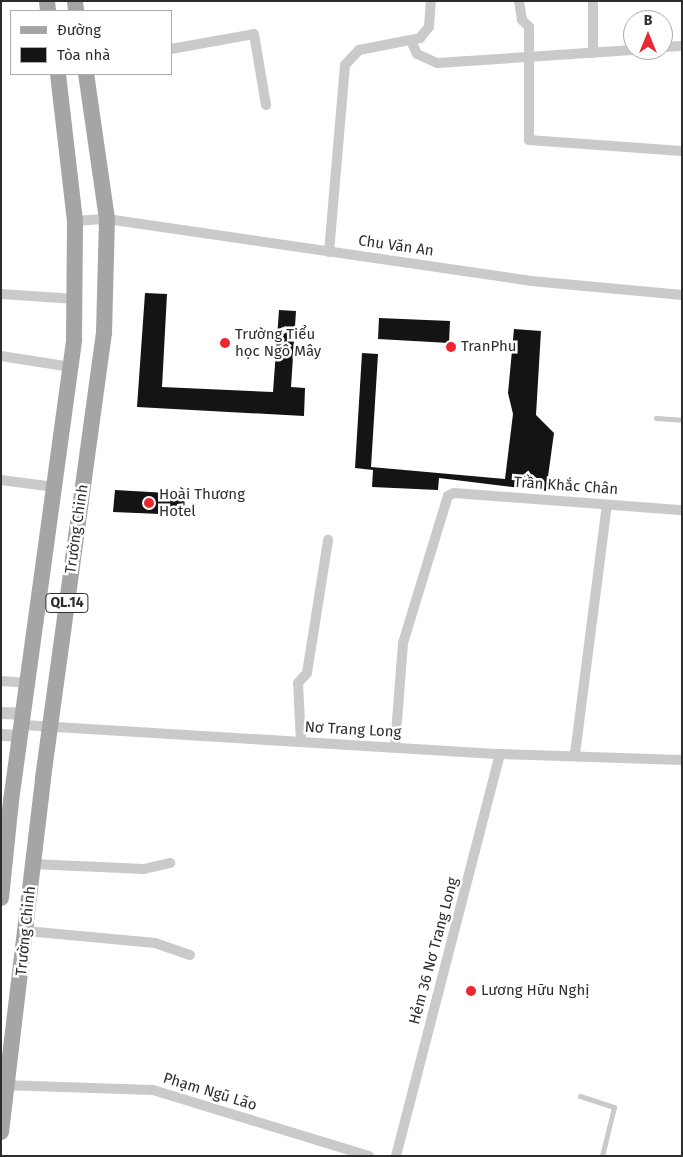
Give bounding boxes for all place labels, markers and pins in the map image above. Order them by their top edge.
place label: Trường Tiểu học Ngô Mây [235,325,321,360]
marker: Trường Tiểu học Ngô Mây [219,337,231,349]
place label: TranPhu [461,338,516,356]
marker: TranPhu [445,341,457,353]
place label: Hoài Thương Hotel [159,485,245,520]
marker: Hoài Thương Hotel [143,497,155,509]
place label: Lương Hữu Nghị [481,982,589,1000]
marker: Lương Hữu Nghị [465,985,477,997]

